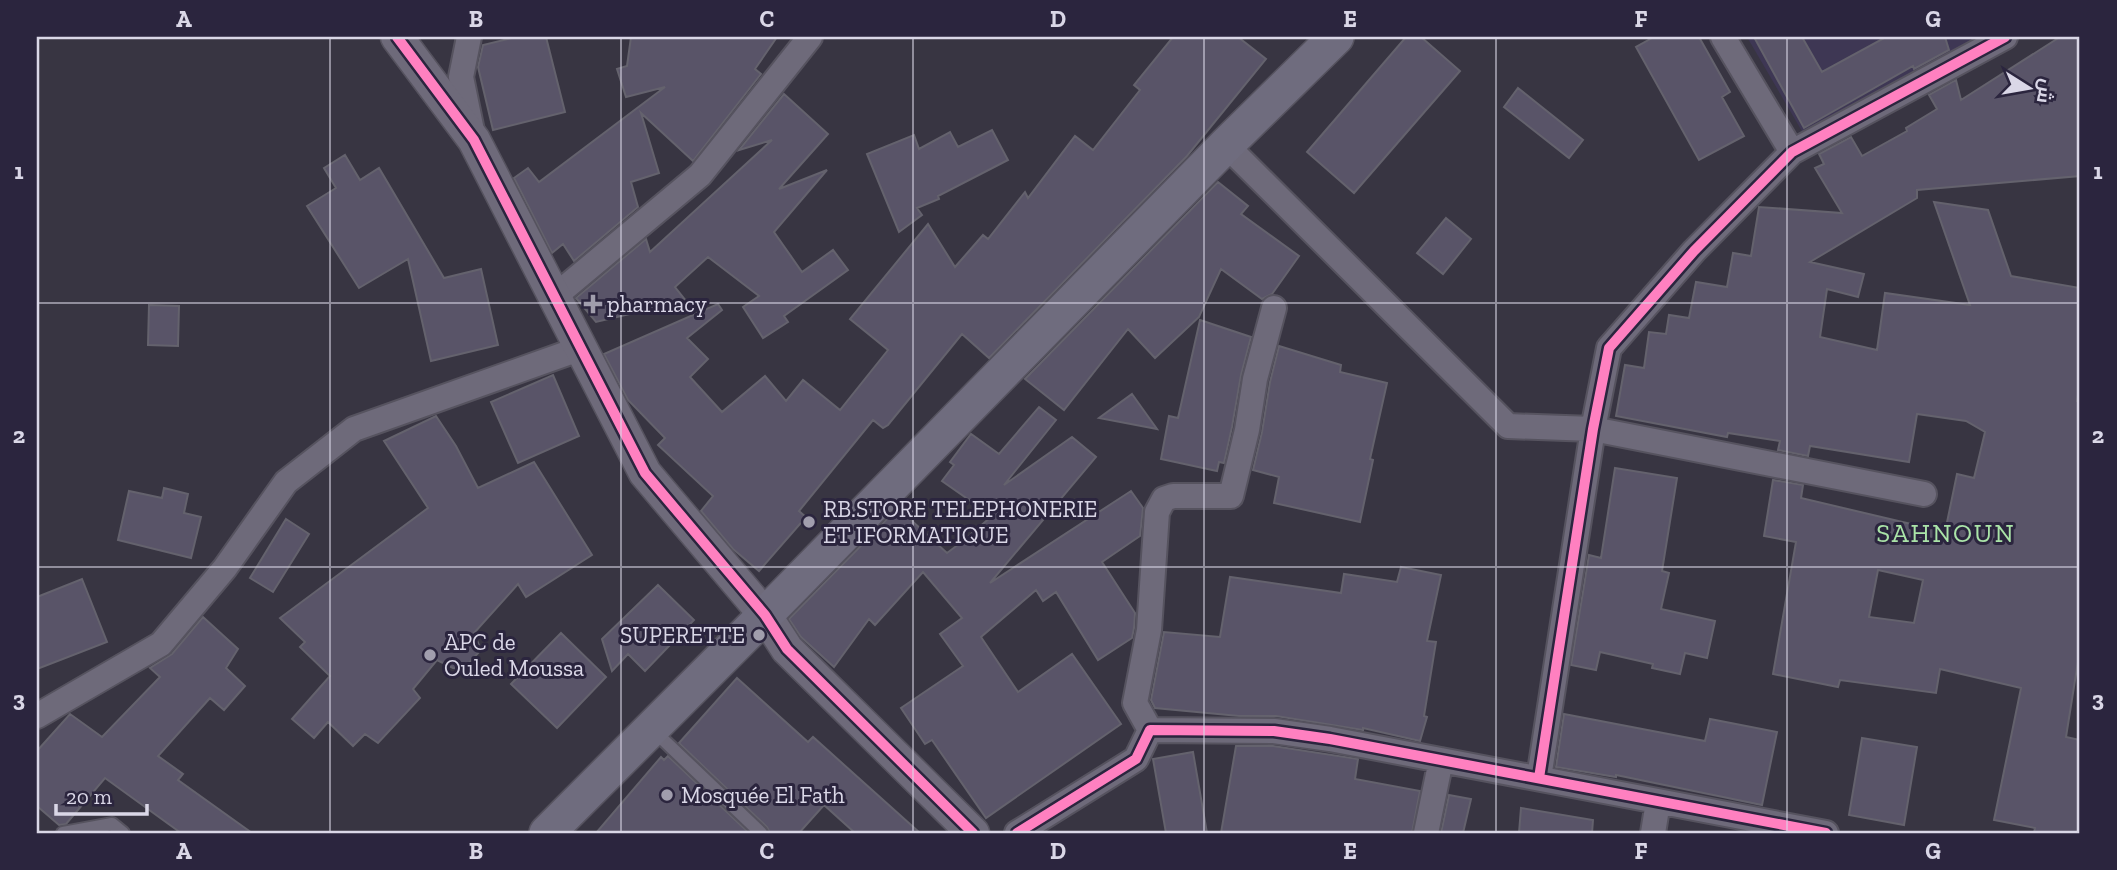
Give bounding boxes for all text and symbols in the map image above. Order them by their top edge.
text: A [176,5,192,33]
text: B [469,5,483,33]
text: C [760,5,774,33]
text: D [1050,5,1066,33]
text: E [1343,5,1357,33]
text: F [1634,5,1648,33]
text: G [1925,5,1941,33]
north arrow [1994,52,2064,122]
text: ش [2032,77,2059,105]
text: 1 [14,157,24,185]
text: 1 [2093,157,2103,185]
place label: pharmacy [607,290,707,318]
marker: pharmacy [585,296,601,312]
text: 2 [13,421,25,449]
text: 2 [2092,421,2104,449]
place label: RB.STORE TELEPHONERIE ET IFORMATIQUE [823,495,1097,549]
marker: RB.STORE TELEPHONERIE ET IFORMATIQUE [801,514,817,530]
district label: SAHNOUN [1876,517,2016,549]
place label: SUPERETTE [620,621,745,649]
marker: SUPERETTE [751,627,767,643]
place label: APC de Ouled Moussa [444,628,584,682]
marker: APC de Ouled Moussa [422,647,438,663]
text: 3 [13,685,25,713]
text: 3 [2092,685,2104,713]
scale bar [56,772,147,816]
place label: Mosquée El Fath [681,781,845,809]
text: 20 m [66,784,112,809]
marker: Mosquée El Fath [659,787,675,803]
text: A [176,837,192,865]
text: B [469,837,483,865]
text: C [760,837,774,865]
text: D [1050,837,1066,865]
text: E [1343,837,1357,865]
text: F [1634,837,1648,865]
text: G [1925,837,1941,865]

